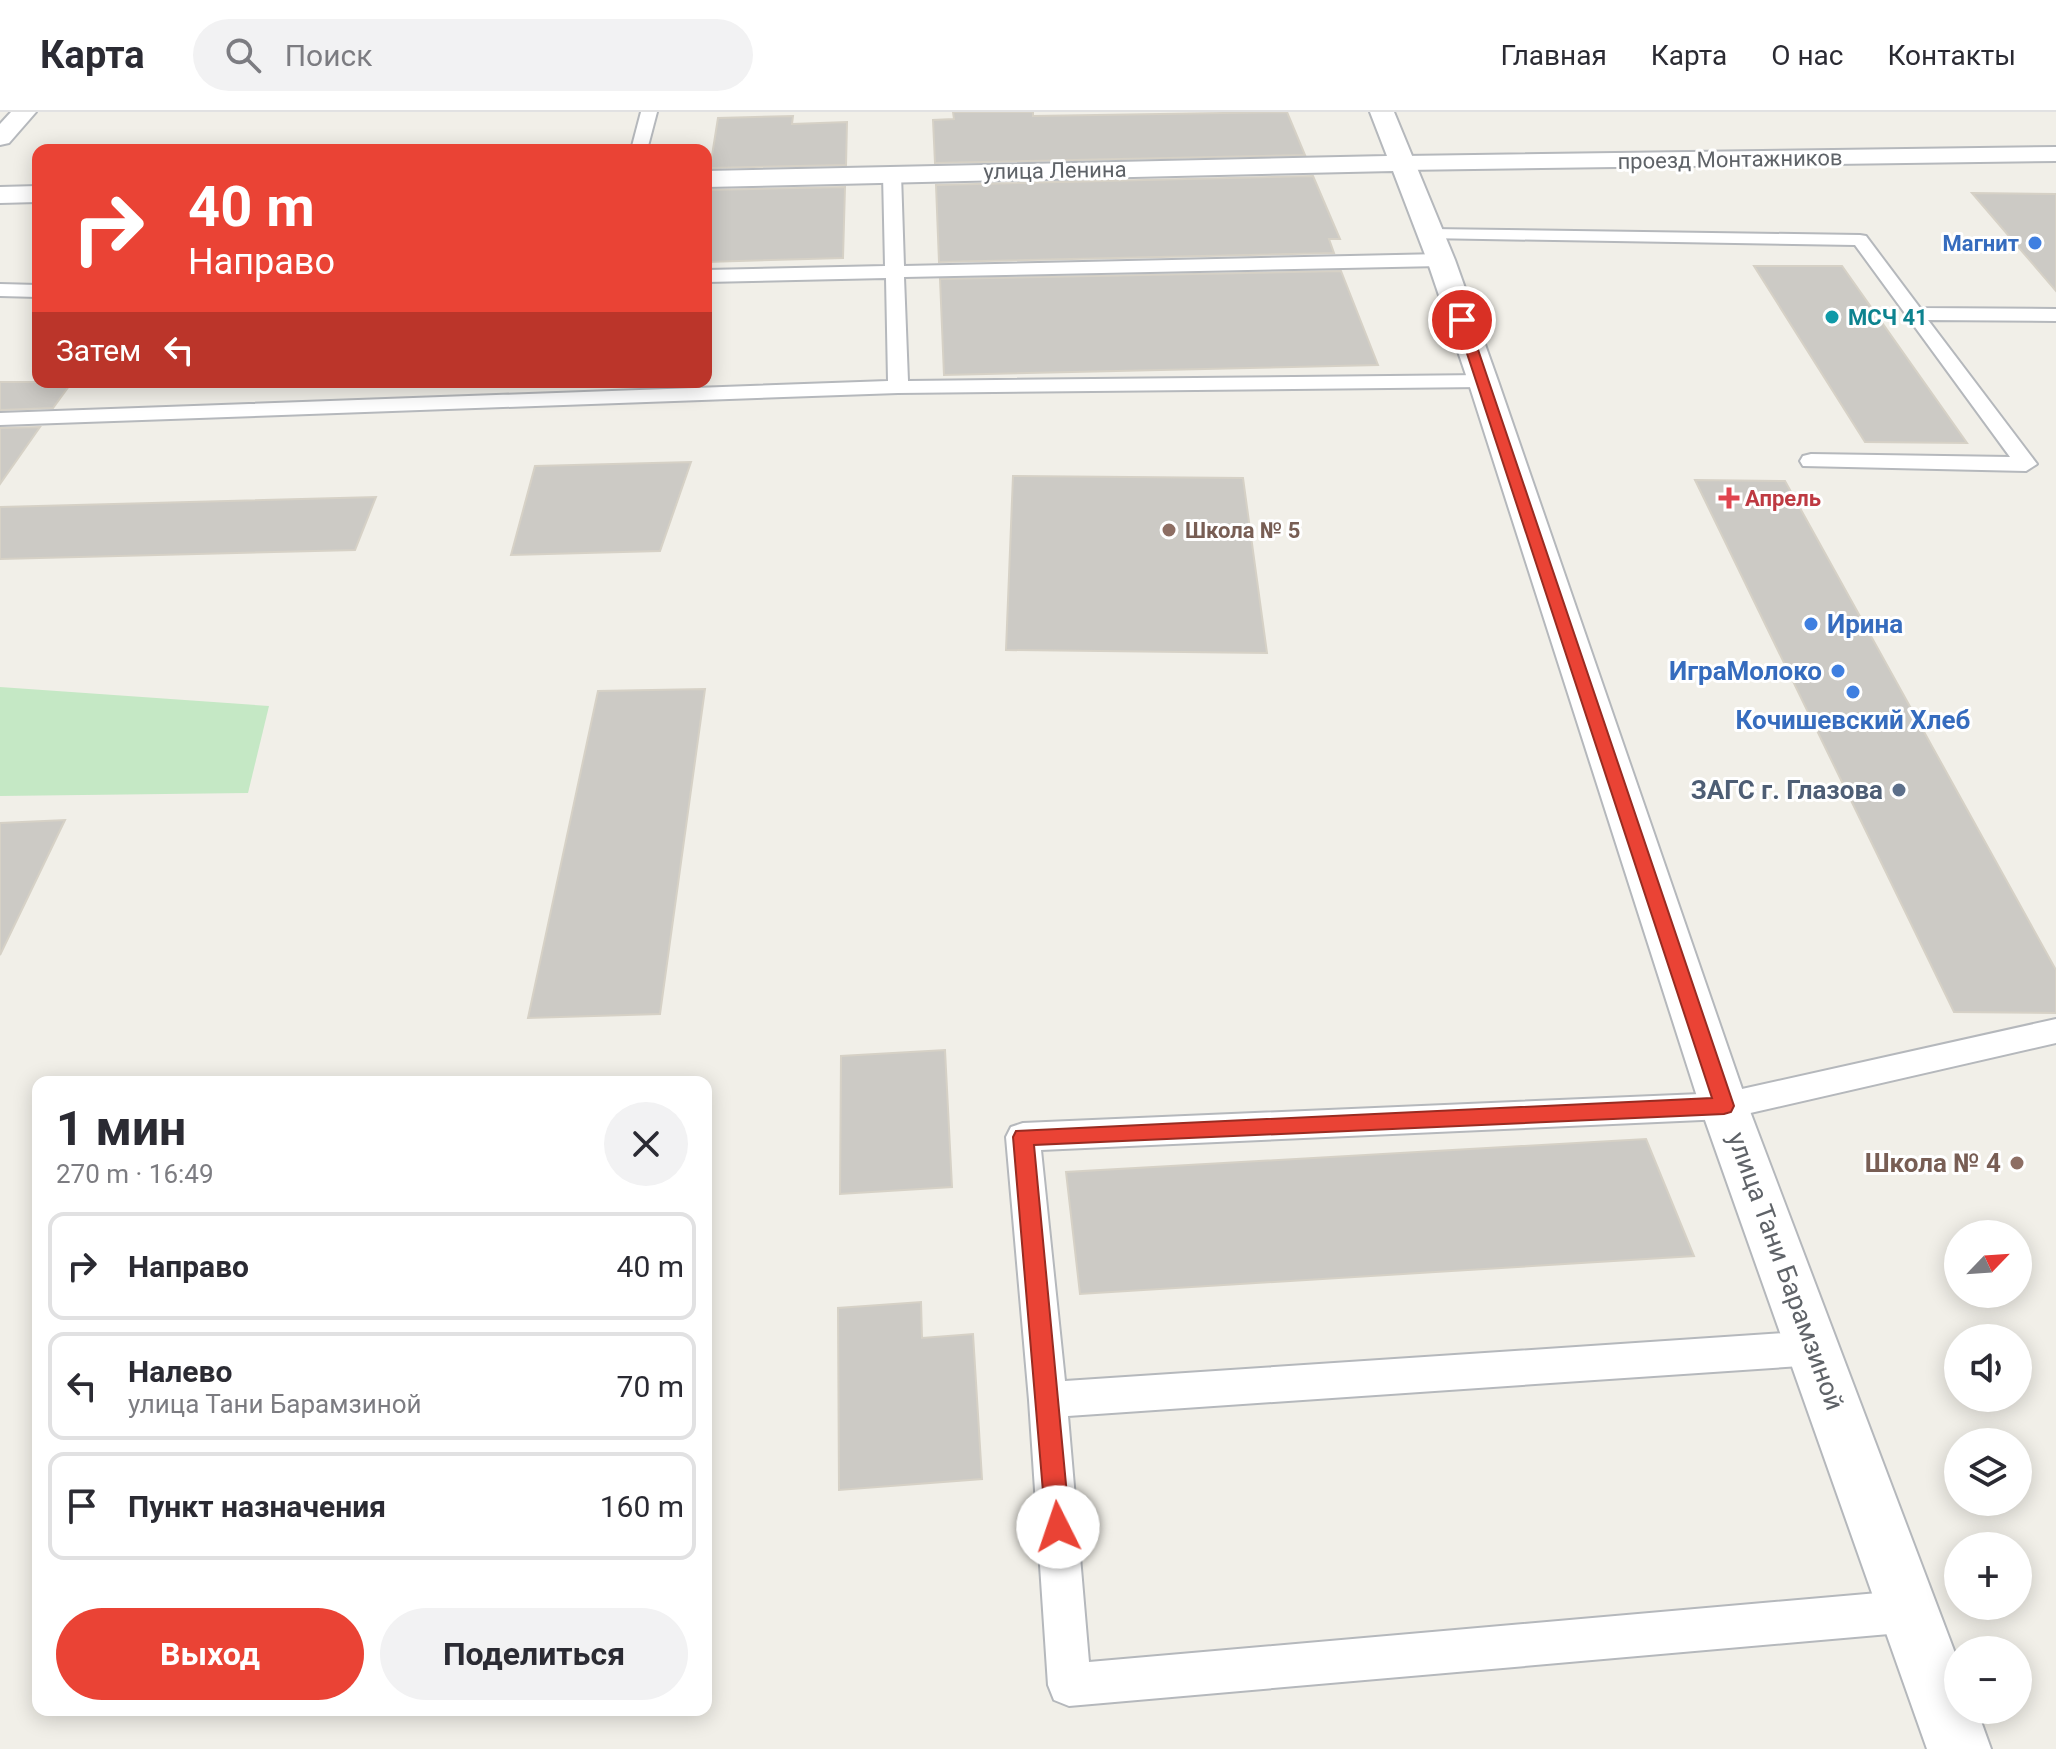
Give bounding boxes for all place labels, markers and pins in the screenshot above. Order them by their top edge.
place label: Магнит [1943,231,2019,256]
marker: Магнит [2026,234,2044,252]
pin [1428,286,1496,354]
place label: МСЧ 41 [1848,305,1928,330]
marker: МСЧ 41 [1823,308,1841,326]
place label: Апрель [1745,486,1821,511]
marker: Апрель [1720,489,1738,507]
place label: Школа № 5 [1185,518,1300,543]
marker: Школа № 5 [1160,521,1178,539]
place label: Ирина [1827,609,1903,639]
marker: Ирина [1802,615,1820,633]
place label: ИграМолоко [1669,656,1822,686]
marker: ИграМолоко [1829,662,1847,680]
marker: Кочишевский Хлеб [1844,683,1862,701]
place label: Кочишевский Хлеб [1736,705,1971,735]
place label: ЗАГС г. Глазова [1691,775,1883,805]
marker: ЗАГС г. Глазова [1890,781,1908,799]
place label: Школа № 4 [1865,1148,2001,1178]
marker: Школа № 4 [2008,1154,2026,1172]

